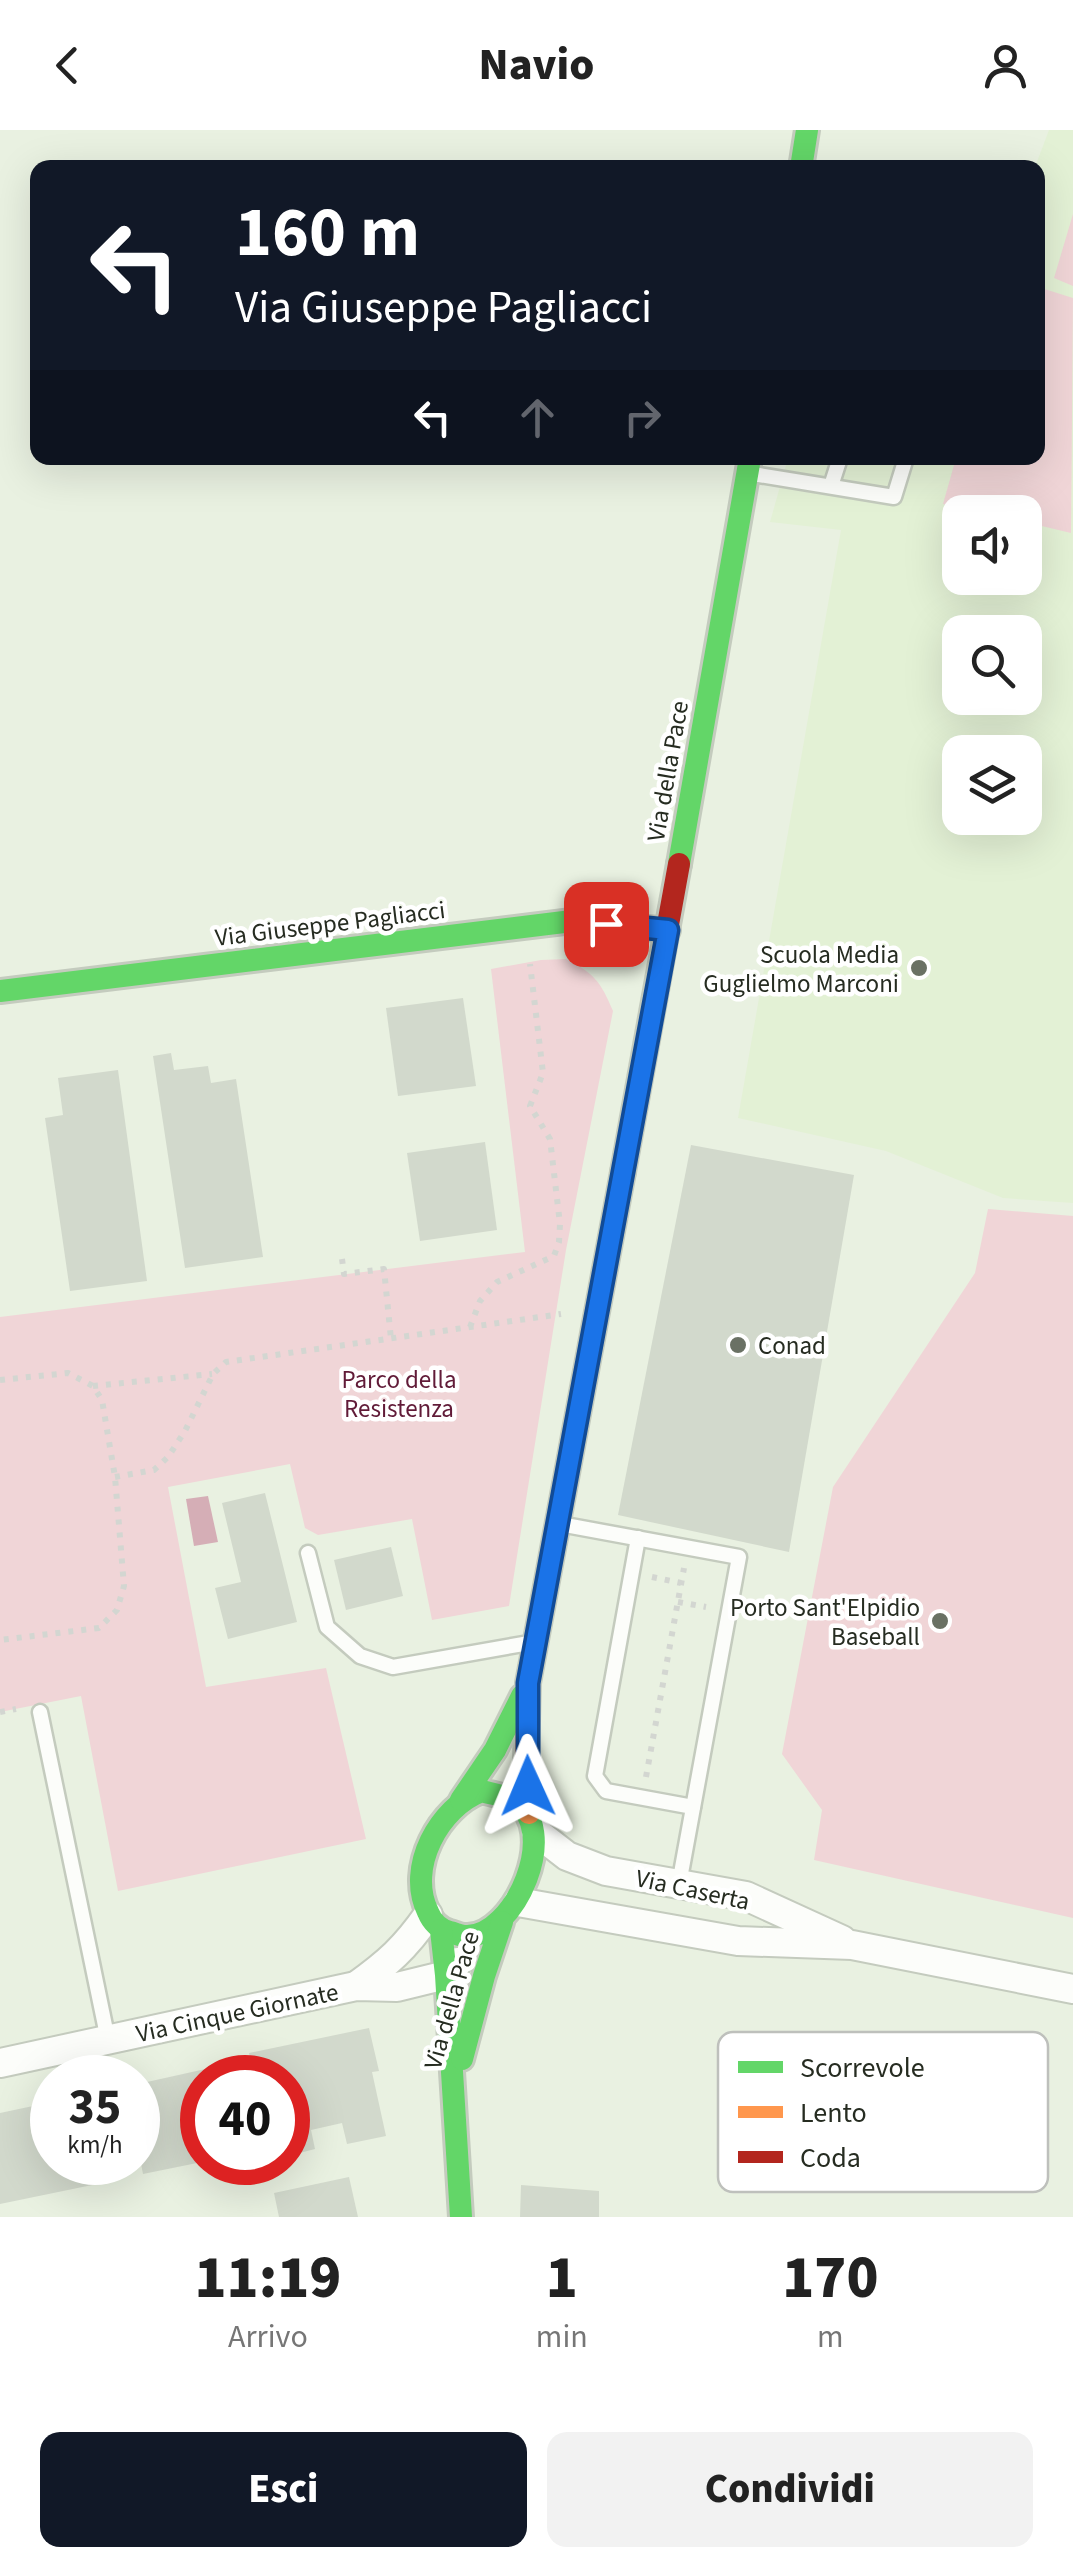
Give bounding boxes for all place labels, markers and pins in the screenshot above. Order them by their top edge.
pin [564,882,649,967]
place label: Scuola Media Guglielmo Marconi [703,937,899,1002]
marker: Scuola Media Guglielmo Marconi [908,957,930,979]
place label: Conad [758,1328,826,1364]
marker: Conad [727,1334,749,1356]
place label: Porto Sant'Elpidio Baseball [730,1590,920,1655]
marker: Porto Sant'Elpidio Baseball [929,1610,951,1632]

